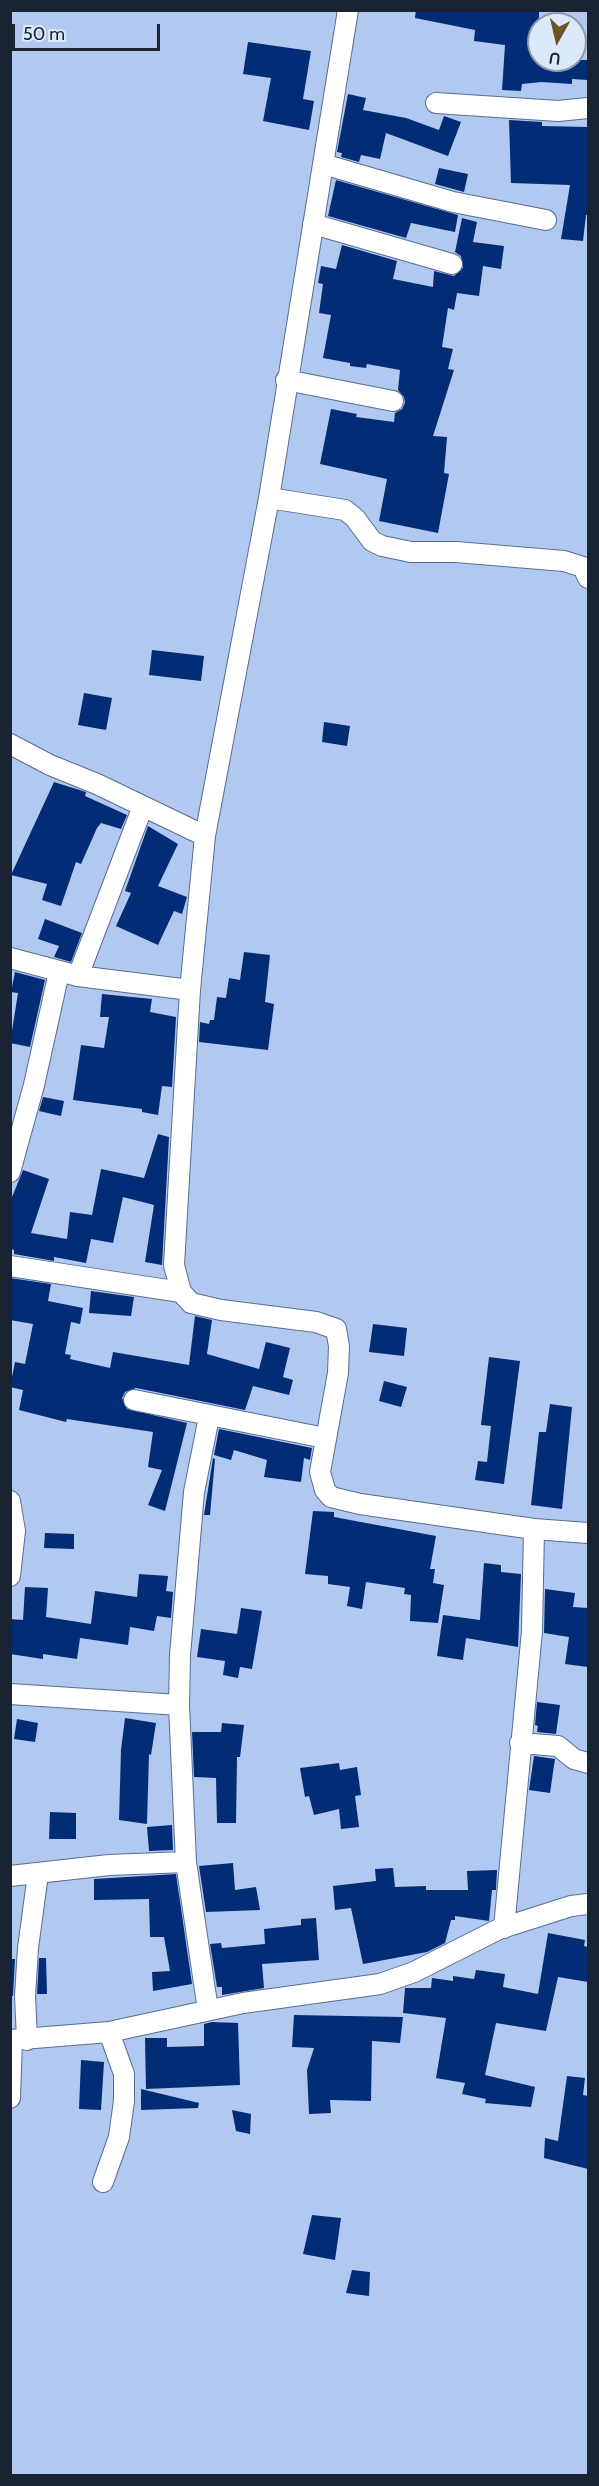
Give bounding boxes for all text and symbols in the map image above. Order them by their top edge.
scale bar [15,12,164,50]
north arrow [527,12,587,72]
text: 50 m [23,23,65,45]
text: U [548,48,562,69]

